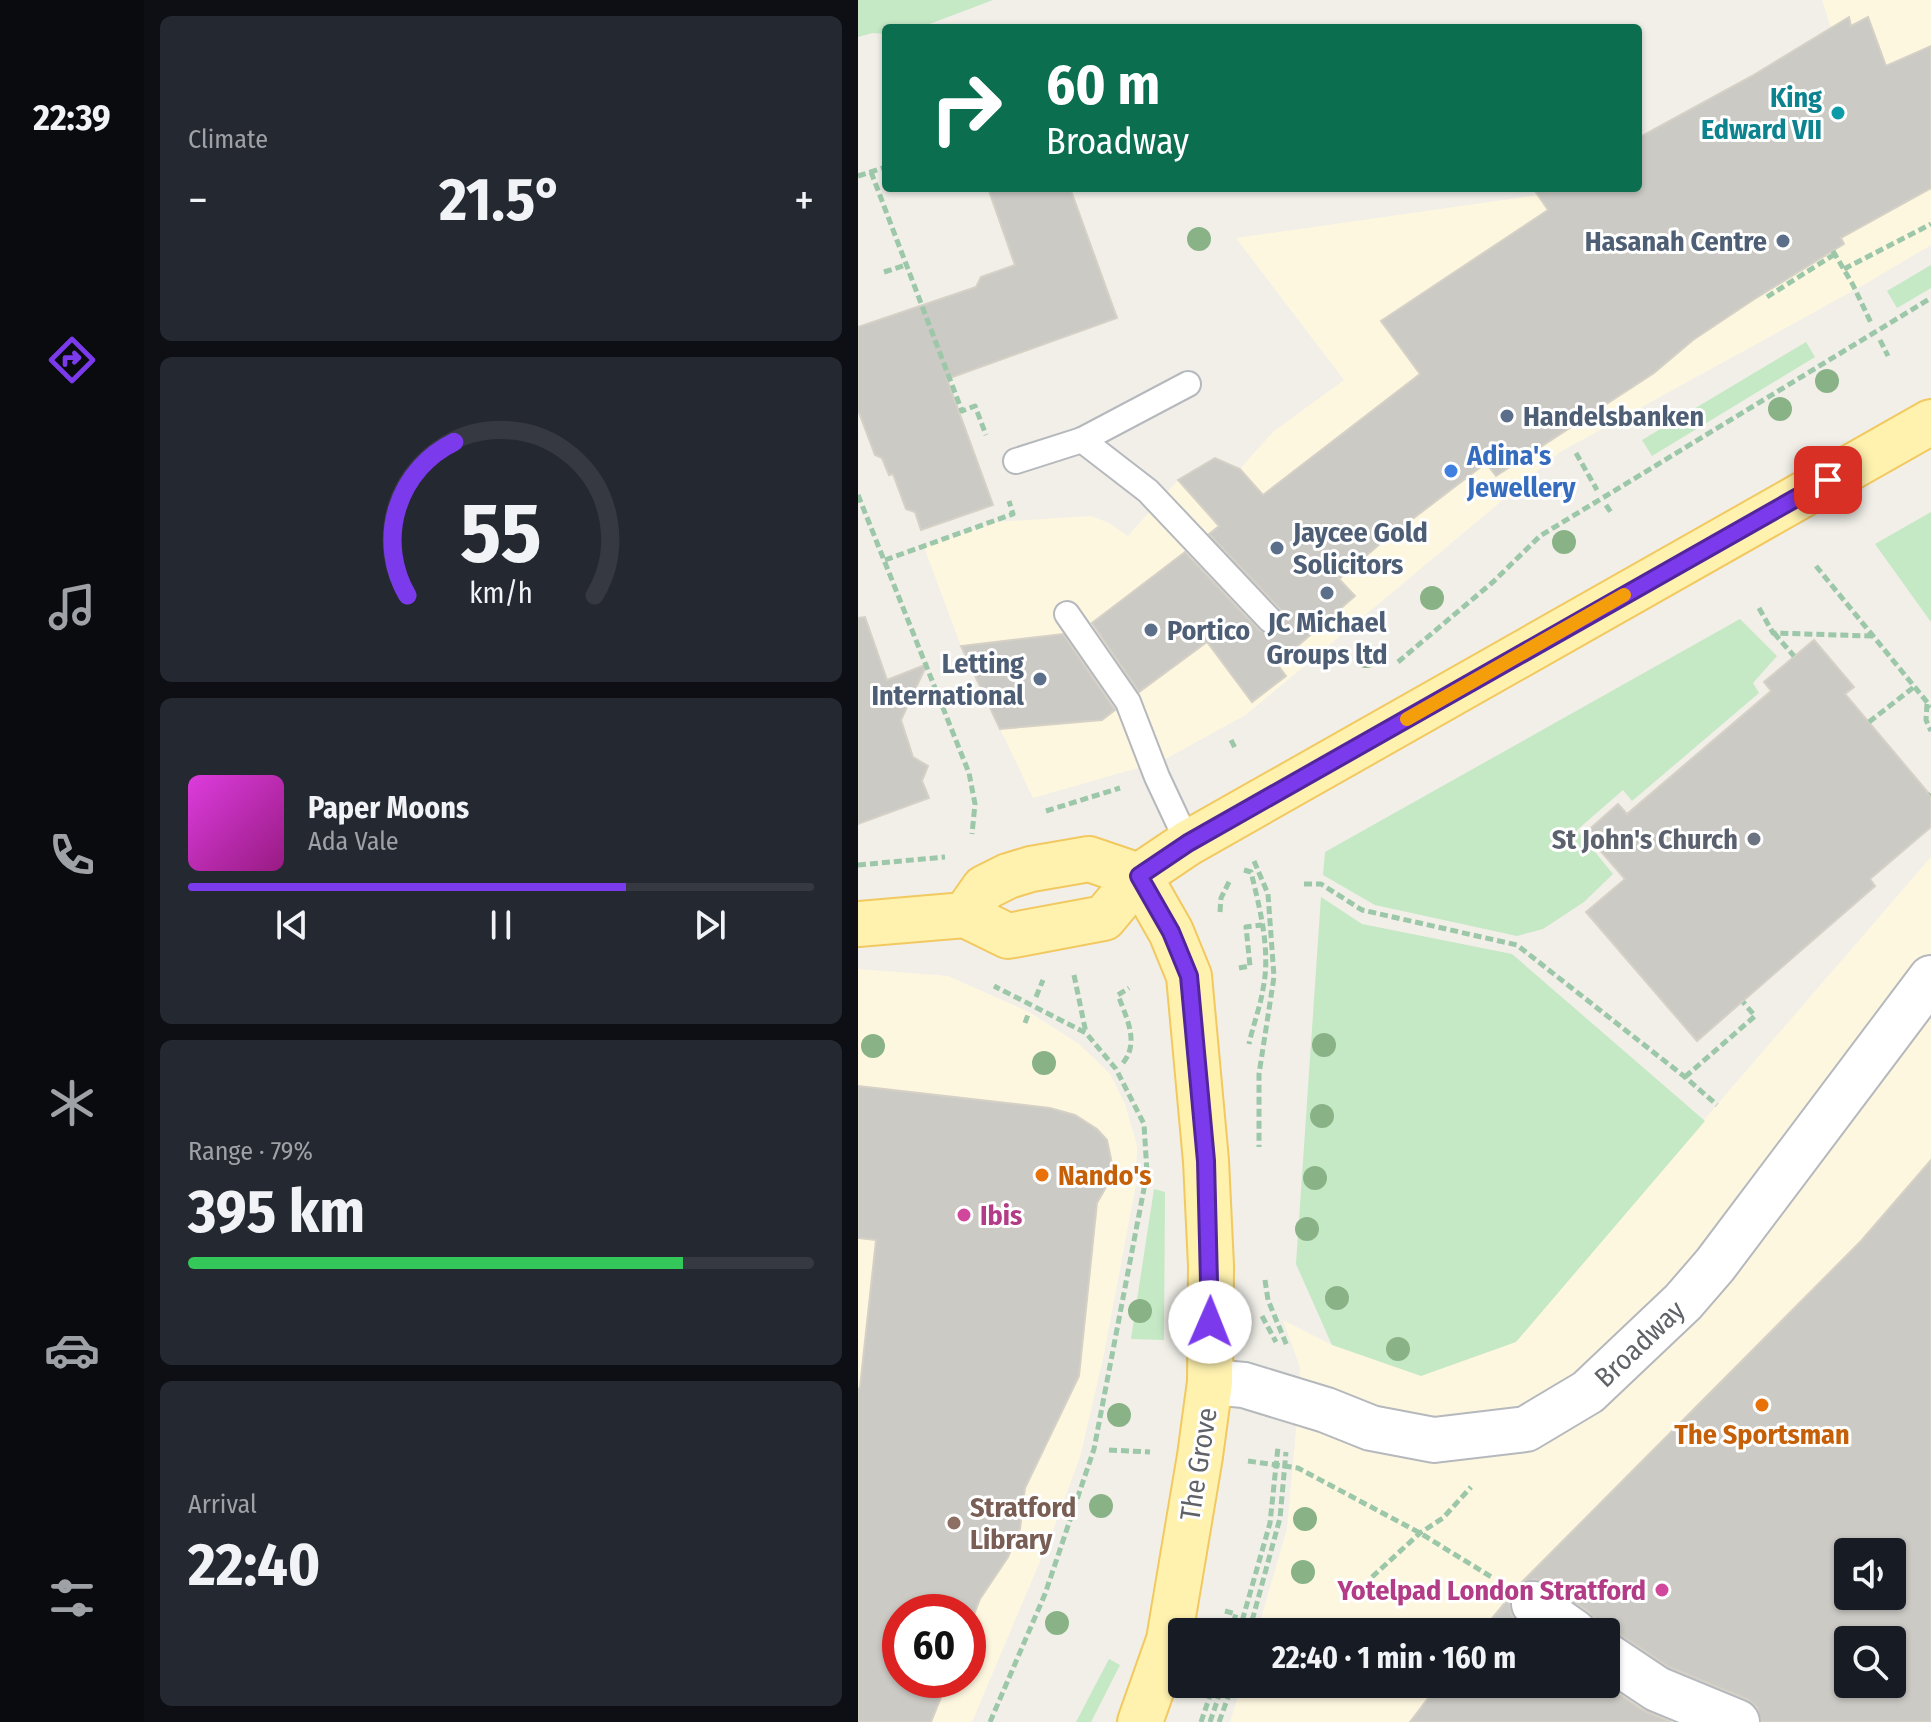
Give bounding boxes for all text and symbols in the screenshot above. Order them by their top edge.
text: 60 m [1046,52,1160,119]
icon: right [914,56,1018,160]
place label: King Edward VII [1701,81,1822,146]
text: 22:39 [33,96,111,140]
marker: King Edward VII [1829,104,1847,122]
text: Broadway [1046,120,1189,164]
text: Climate [188,124,268,155]
text: 21.5° [439,164,563,236]
text: − [188,174,208,227]
text: + [794,174,814,227]
place label: Hasanah Centre [1585,225,1767,258]
marker: Hasanah Centre [1774,232,1792,250]
icon: directions [44,332,100,388]
place label: Handelsbanken [1523,400,1704,433]
marker: Handelsbanken [1498,407,1516,425]
place label: Adina's Jewellery [1466,439,1576,504]
pin [1794,446,1862,514]
icon: arrive [1806,458,1850,502]
marker: Adina's Jewellery [1442,462,1460,480]
text: 55 [460,483,542,583]
place label: Jaycee Gold Solicitors [1292,516,1428,581]
marker: Jaycee Gold Solicitors [1268,539,1286,557]
text: km/h [469,576,533,611]
icon: music [44,579,100,635]
marker: JC Michael Groups ltd [1318,584,1336,602]
place label: JC Michael Groups ltd [1266,606,1388,671]
place label: Portico [1167,614,1250,647]
marker: Portico [1142,621,1160,639]
place label: Letting International [871,647,1024,712]
marker: Letting International [1031,670,1049,688]
text: Paper Moons [308,790,469,826]
place label: St John's Church [1552,823,1738,856]
text: Ada Vale [308,826,399,857]
icon: phone [44,827,100,883]
marker: St John's Church [1745,830,1763,848]
icon: previous [270,903,314,947]
icon: pause [479,903,523,947]
icon: next [688,903,732,947]
icon: climate [44,1075,100,1131]
text: Range · 79% [188,1136,313,1167]
place label: Nando's [1058,1159,1152,1192]
marker: Nando's [1033,1166,1051,1184]
text: 395 km [188,1176,365,1248]
place label: Ibis [980,1199,1022,1232]
marker: Ibis [955,1206,973,1224]
position arrow [1168,1280,1252,1364]
street label: Broadway [1588,1293,1692,1394]
icon: car [44,1322,100,1378]
marker: The Sportsman [1753,1396,1771,1414]
street label: The Grove [1173,1405,1224,1523]
place label: The Sportsman [1674,1418,1850,1451]
text: Arrival [188,1489,257,1520]
place label: Stratford Library [970,1491,1076,1556]
marker: Stratford Library [945,1514,963,1532]
text: 22:40 [188,1529,321,1601]
map controls [1834,1538,1906,1698]
button: sound [1834,1538,1906,1610]
icon: filters [44,1570,100,1626]
place label: Yotelpad London Stratford [1337,1574,1646,1607]
marker: Yotelpad London Stratford [1653,1581,1671,1599]
speed limit sign: 60 [882,1594,986,1698]
button: search [1834,1626,1906,1698]
text: 22:40 · 1 min · 160 m [1272,1640,1516,1676]

